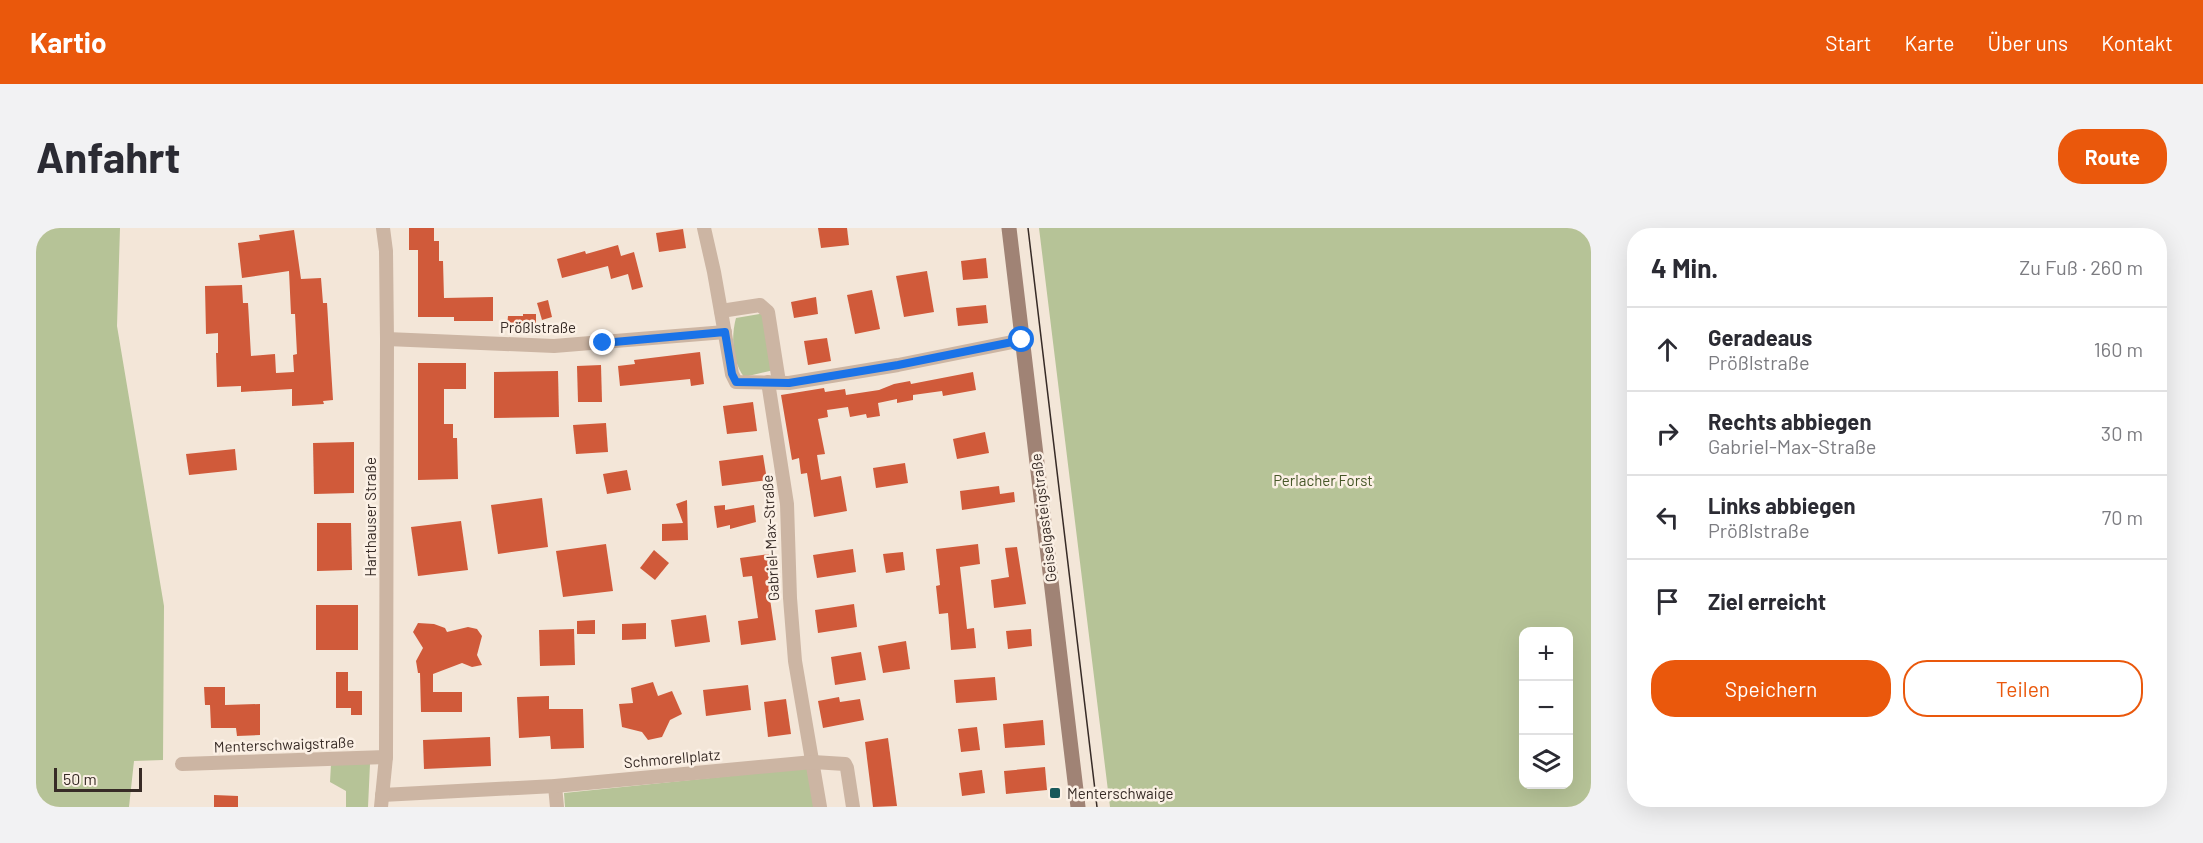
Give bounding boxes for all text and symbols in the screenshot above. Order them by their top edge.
text: Kartio [30,25,107,59]
text: Start [1825,30,1872,55]
text: Karte [1905,30,1955,55]
text: Über uns [1988,30,2068,55]
text: Kontakt [2101,30,2173,55]
button: Route [2058,129,2167,184]
text: Anfahrt [36,131,181,181]
text: 4 Min. [1651,252,1718,283]
text: Zu Fuß · 260 m [2019,255,2143,279]
street label: Prößlstraße [500,318,576,336]
text: Geradeaus [1708,324,1812,350]
route start [1008,326,1034,352]
route end [589,329,615,355]
icon: ahead [1651,333,1684,366]
text: 160 m [2094,337,2143,361]
text: Prößlstraße [1708,350,1810,374]
text: Rechts abbiegen [1708,408,1871,434]
icon: right [1651,417,1684,450]
text: 30 m [2101,421,2143,445]
text: Gabriel-Max-Straße [1708,434,1877,458]
street label: Geiselgasteigstraße [1026,453,1060,583]
street label: Harthauser Straße [361,457,379,577]
park label: Perlacher Forst [1273,471,1373,489]
street label: Gabriel-Max-Straße [758,474,782,602]
text: Links abbiegen [1708,492,1856,518]
icon: left [1651,501,1684,534]
text: 70 m [2102,505,2143,529]
text: Prößlstraße [1708,518,1810,542]
icon: arrive [1651,585,1684,618]
text: Ziel erreicht [1708,588,1826,614]
map controls [1519,627,1573,789]
button: + [1519,627,1573,681]
button: Speichern [1651,660,1891,717]
button: Teilen [1903,660,2143,717]
button: − [1519,681,1573,735]
street label: Menterschwaigstraße [213,733,355,755]
button: layers [1519,735,1573,789]
street label: Schmorellplatz [623,745,721,771]
scale bar [54,765,142,792]
text: 50 m [63,769,97,788]
place label: Menterschwaige [1067,784,1174,802]
marker: Menterschwaige [1048,786,1062,800]

